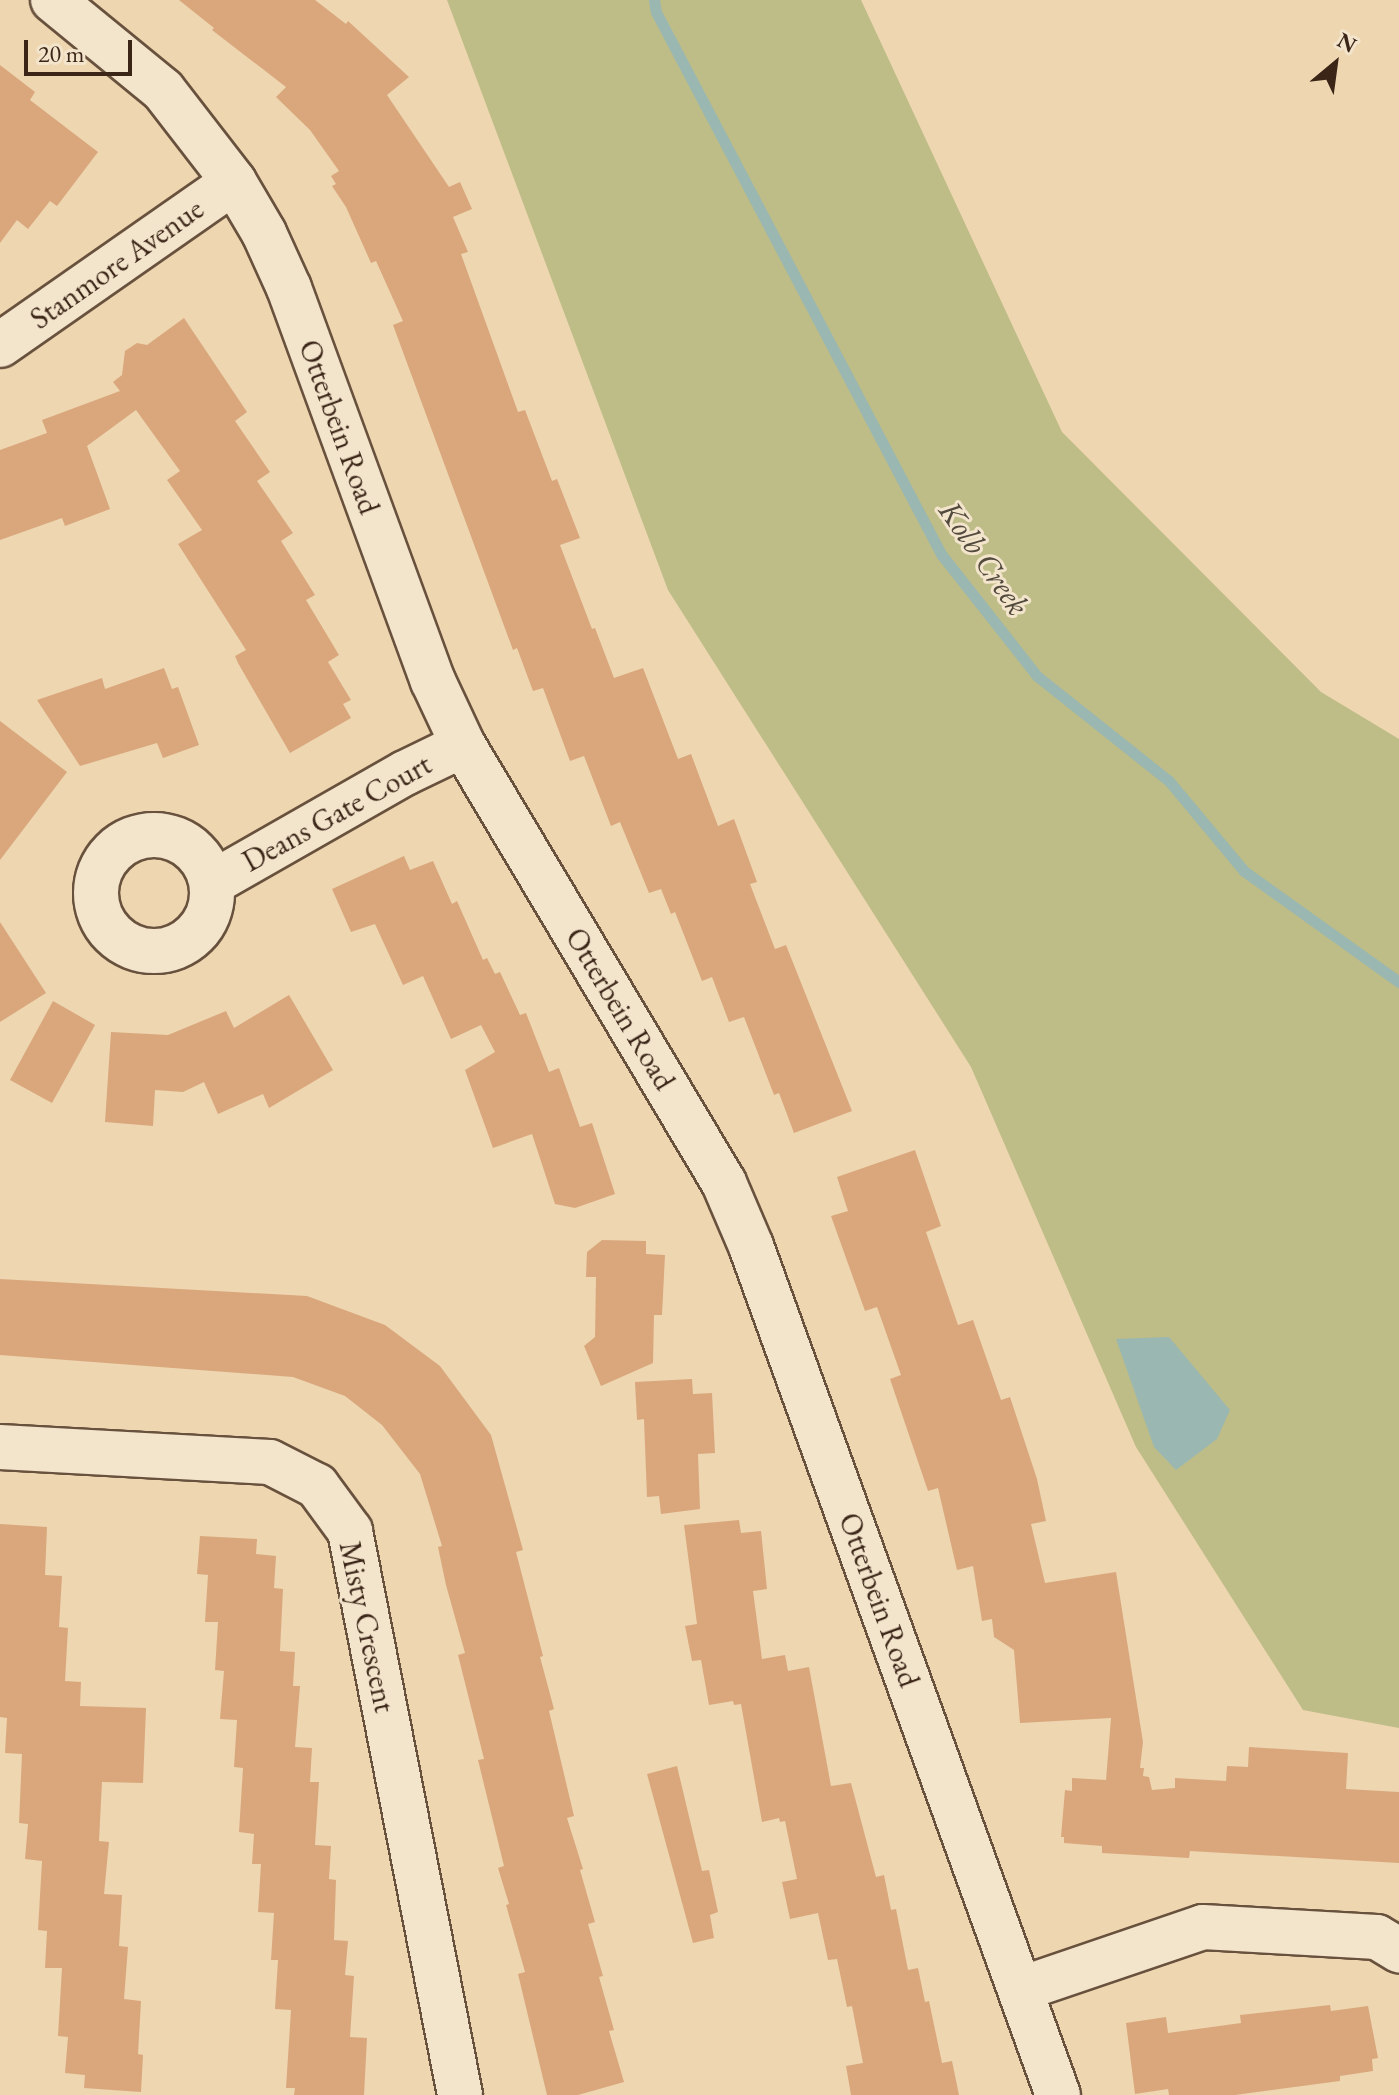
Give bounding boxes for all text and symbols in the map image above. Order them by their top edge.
scale bar [28,24,136,74]
north arrow [1295,24,1375,104]
text: N [1332,26,1362,60]
text: 20 m [38,38,85,69]
street label: Stanmore Avenue [23,191,211,337]
street label: Otterbein Road [291,335,387,519]
water label: Kolb Creek [931,493,1037,623]
street label: Deans Gate Court [236,746,438,880]
street label: Otterbein Road [558,921,682,1097]
street label: Otterbein Road [831,1508,927,1692]
street label: Misty Crescent [331,1538,403,1716]

